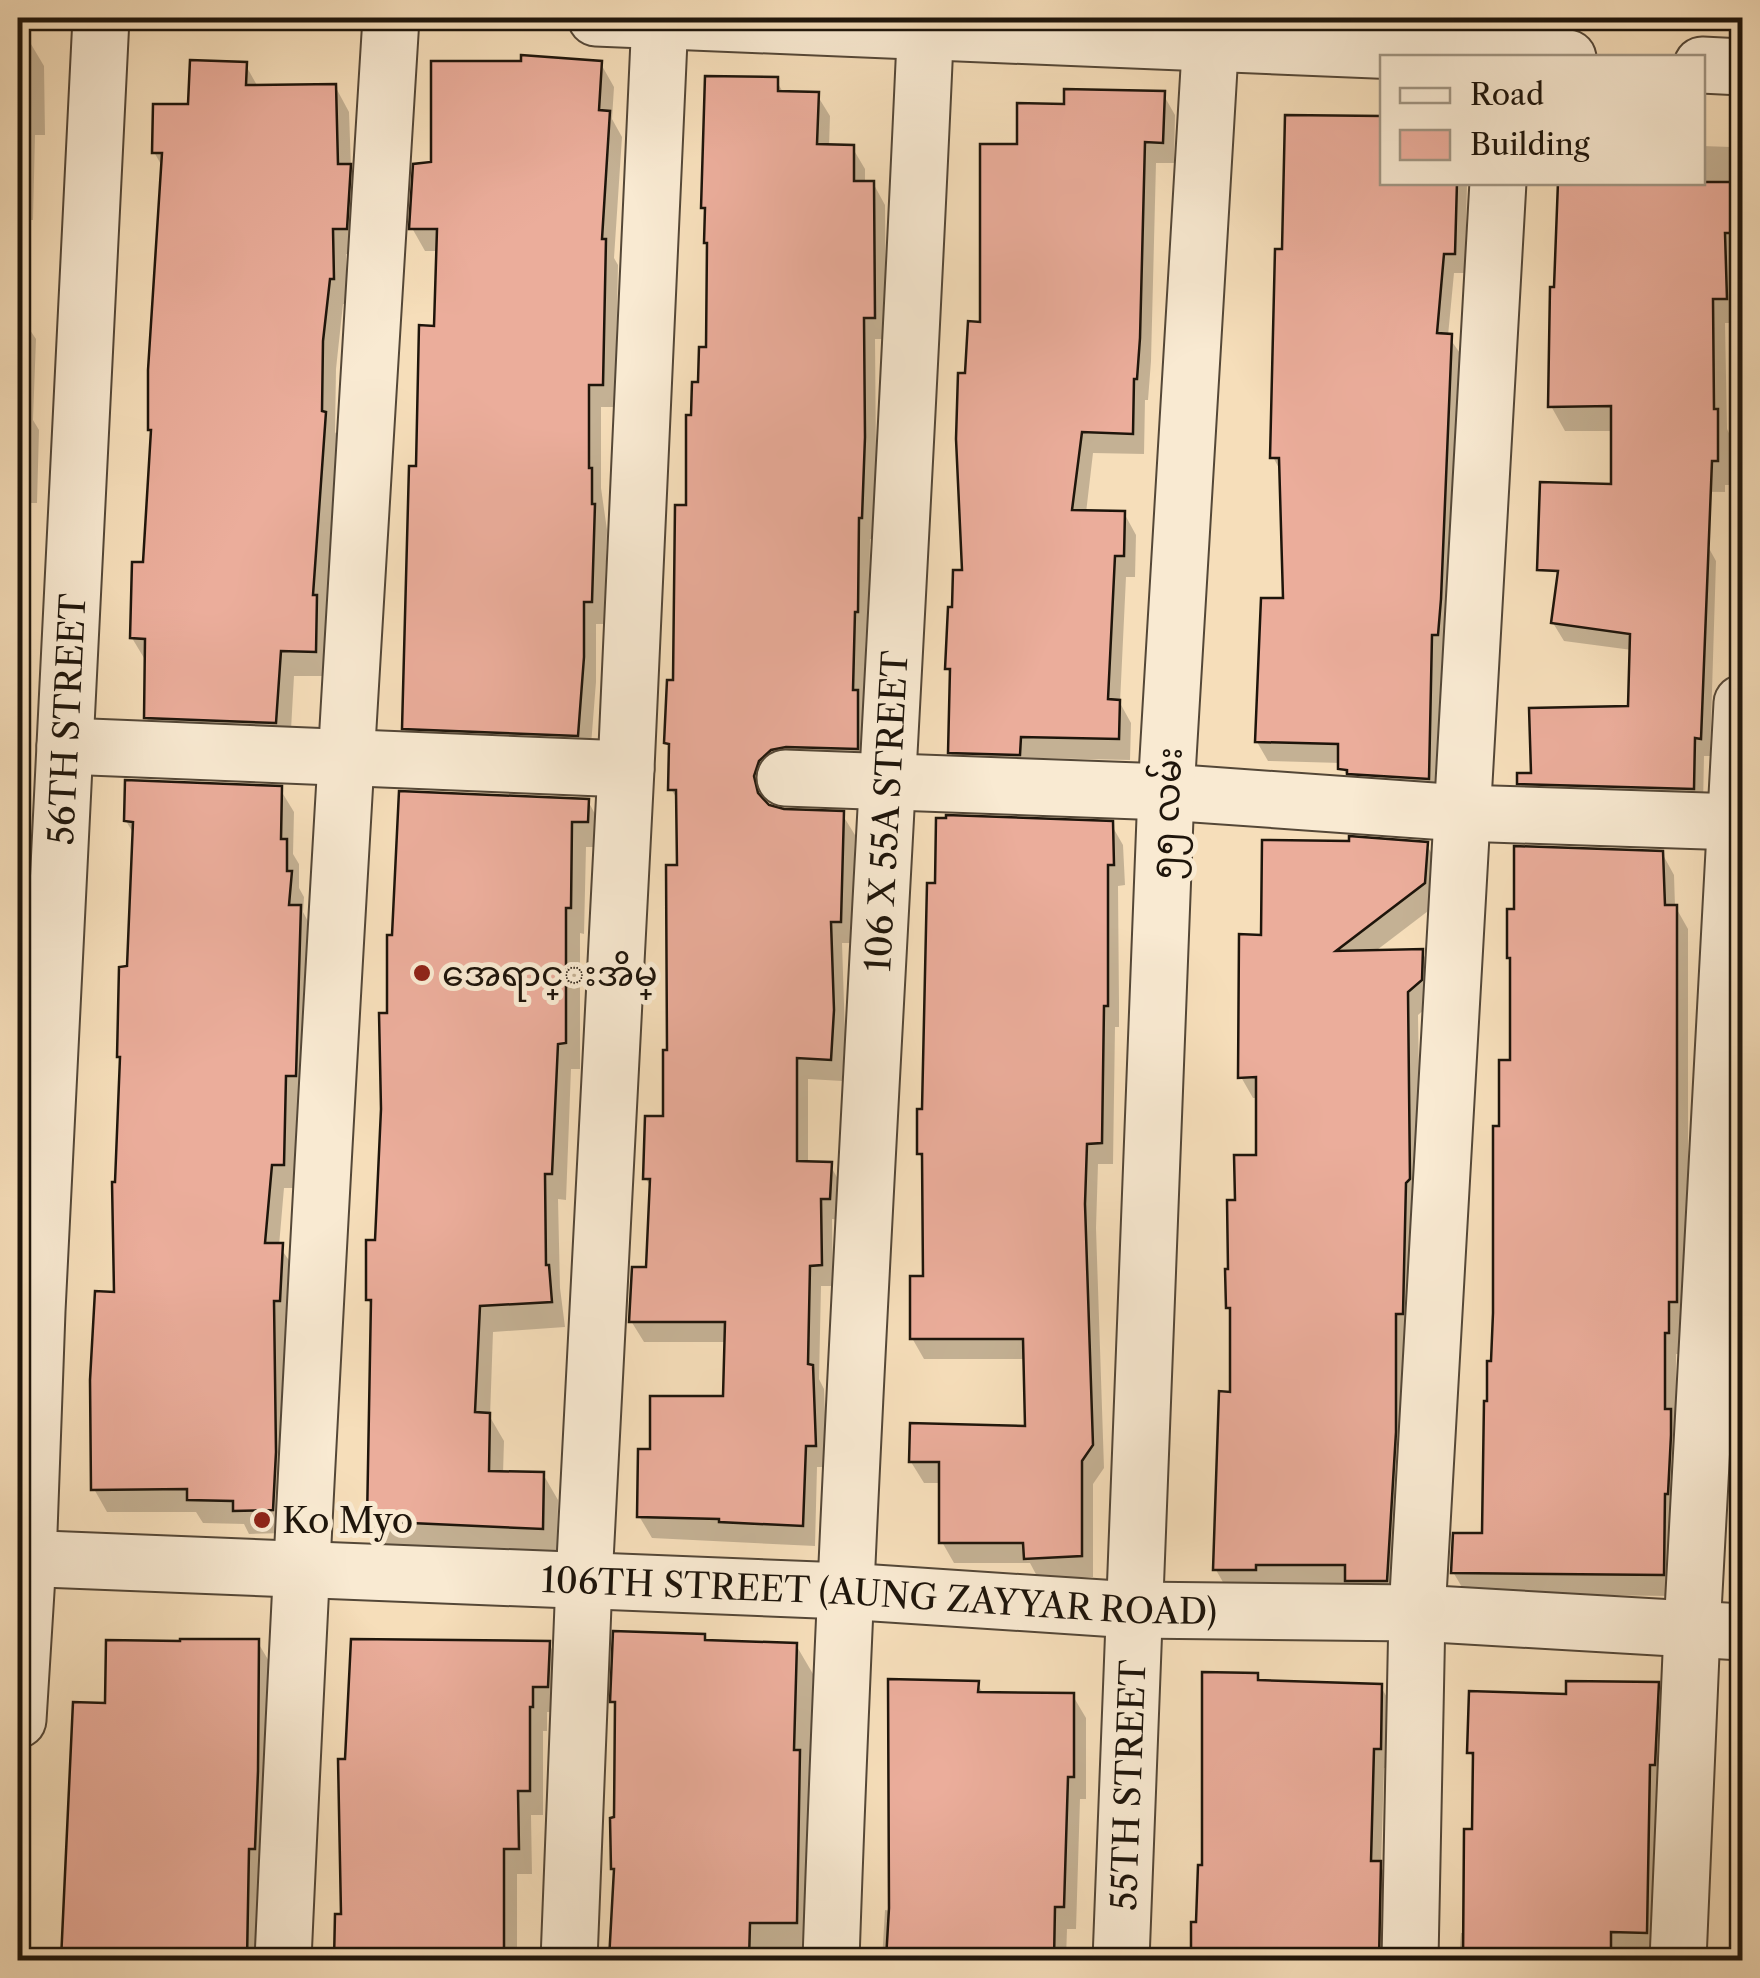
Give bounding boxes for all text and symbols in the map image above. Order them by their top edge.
legend [1380,55,1705,185]
text: Road [1470,76,1544,113]
text: Building [1470,126,1590,163]
street label: 56TH STREET [39,593,94,846]
street label: 106 X 55A STREET [856,650,916,973]
street label: ၅၅ လမ်း [1139,746,1198,880]
place label: အေရာင္းအိမ္ [442,951,658,1002]
marker: အေရာင္းအိမ္ [411,962,433,984]
place label: Ko Myo [282,1499,413,1542]
marker: Ko Myo [251,1509,273,1531]
street label: 106TH STREET (AUNG ZAYYAR ROAD) [540,1557,1217,1632]
street label: 55TH STREET [1101,1659,1154,1911]

